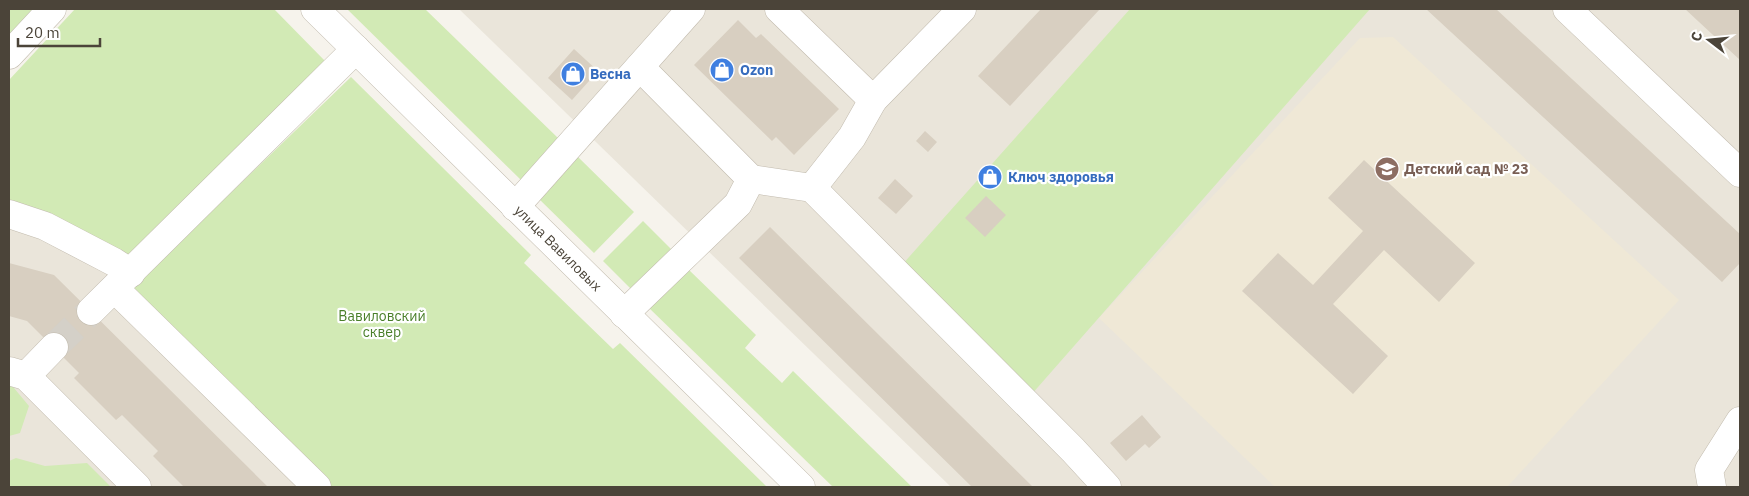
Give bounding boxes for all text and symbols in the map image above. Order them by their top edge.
scale bar [18,15,100,47]
north arrow [1684,15,1734,65]
text: 20 m [25,23,60,42]
text: С [1687,30,1706,43]
shop icon: Ozon [709,57,735,83]
shop icon: Весна [560,61,586,87]
place label: Ozon [740,61,773,79]
place label: Весна [590,65,631,83]
school or university icon: Детский сад № 23 [1374,156,1400,182]
place label: Детский сад № 23 [1404,160,1529,178]
shop icon: Ключ здоровья [977,164,1003,190]
place label: Ключ здоровья [1008,168,1114,186]
street label: улица Вавиловых [511,201,606,295]
park label: Вавиловский сквер [338,307,426,341]

